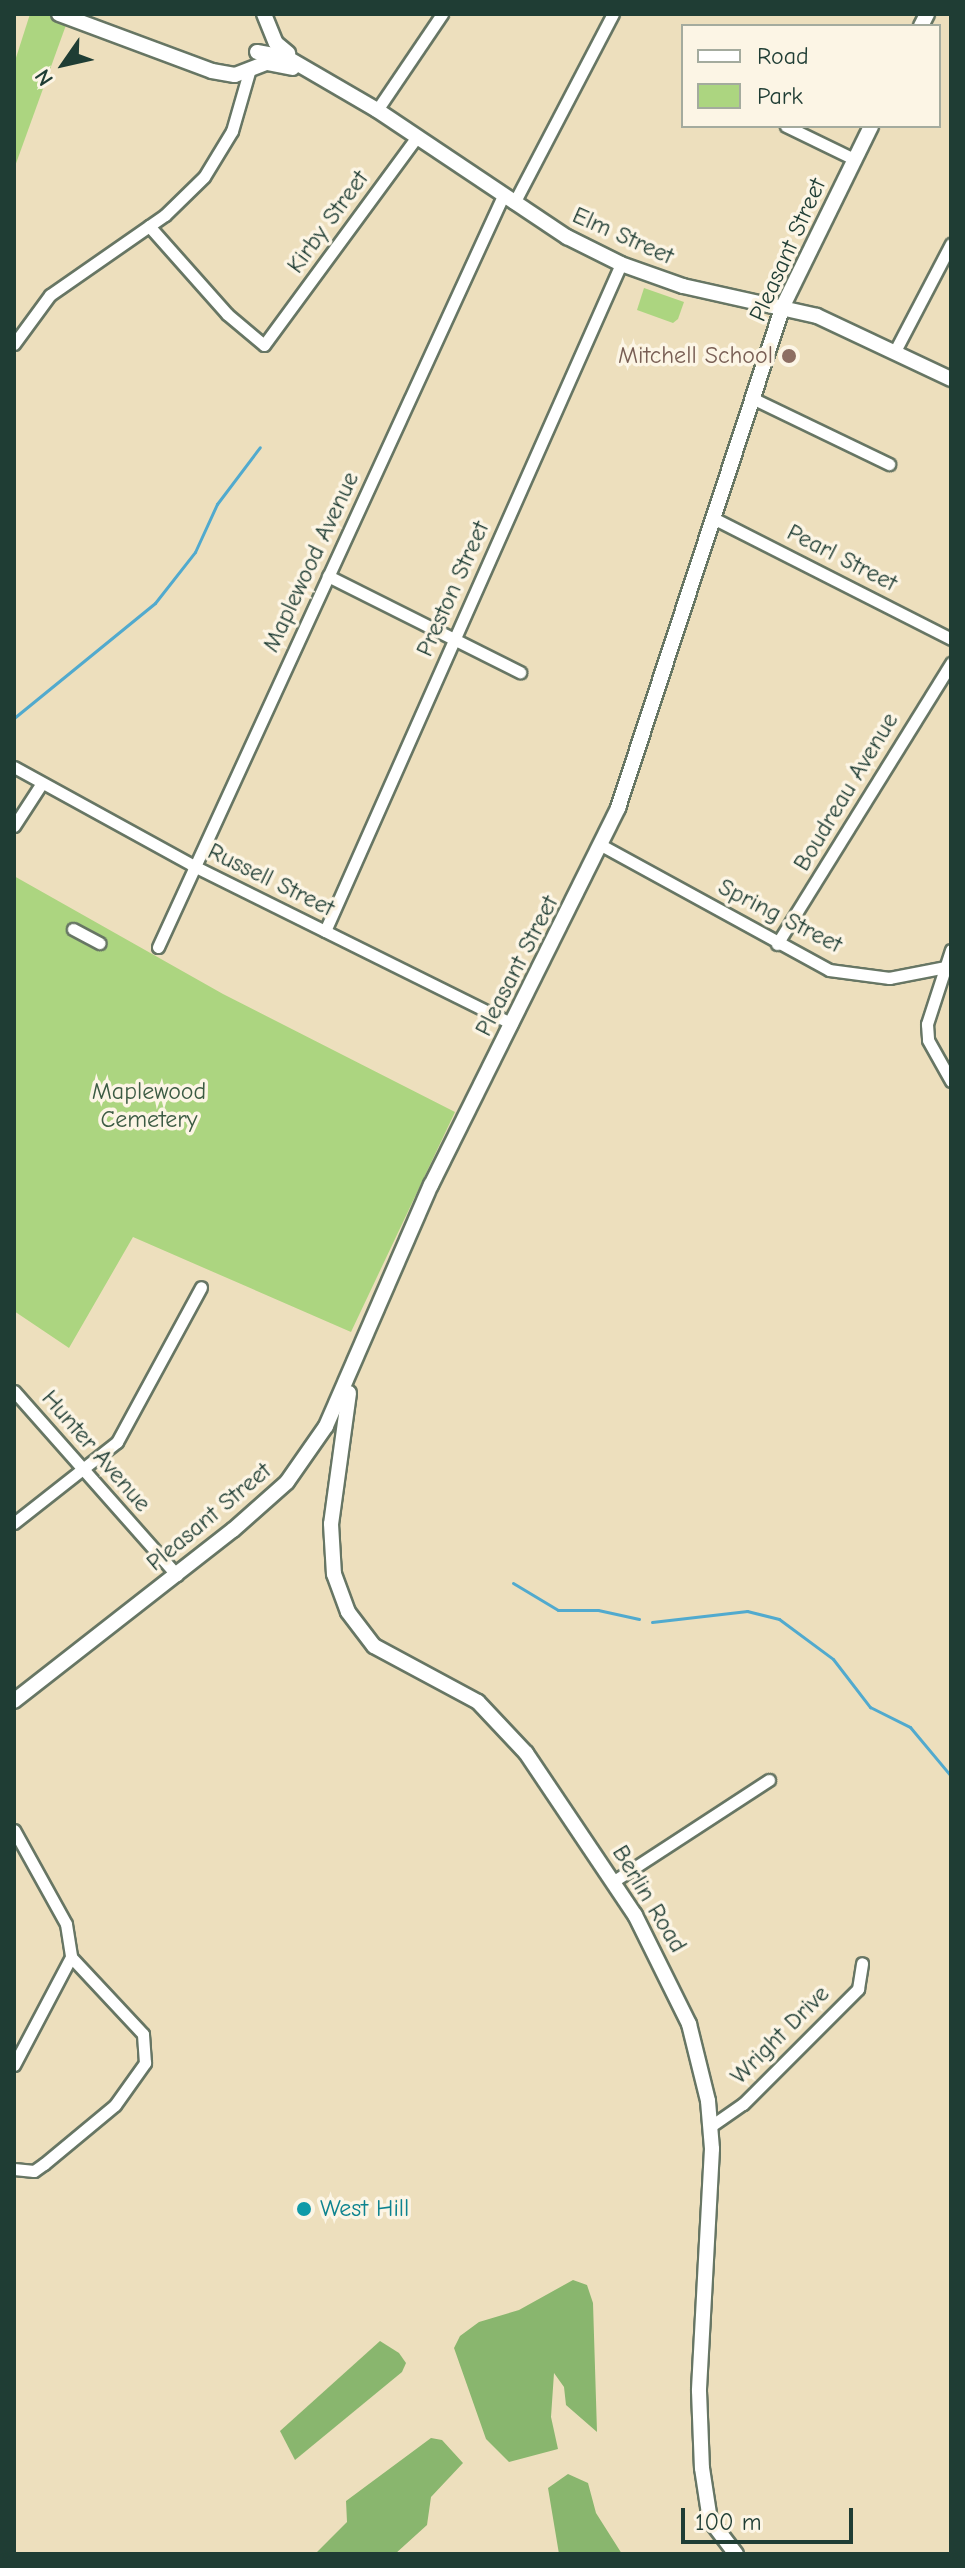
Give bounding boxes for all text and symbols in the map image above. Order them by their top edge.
north arrow [24,24,104,104]
legend [681,24,941,128]
text: Road [757,42,809,70]
text: N [29,64,59,91]
text: Park [757,82,803,110]
street label: Kirby Street [281,165,375,279]
street label: Pleasant Street [744,174,832,326]
street label: Elm Street [568,201,678,271]
place label: Mitchell School [618,342,773,370]
marker: Mitchell School [780,347,798,365]
street label: Maplewood Avenue [257,467,365,657]
street label: Preston Street [410,517,496,661]
street label: Pearl Street [782,518,902,598]
street label: Boudreau Avenue [787,708,905,876]
street label: Russell Street [203,837,339,923]
street label: Spring Street [713,873,847,959]
street label: Pleasant Street [469,891,565,1041]
park label: Maplewood Cemetery [92,1078,206,1134]
street label: Hunter Avenue [35,1384,157,1518]
street label: Pleasant Street [141,1457,277,1577]
street label: Berlin Road [606,1840,692,1958]
street label: Wright Drive [725,1980,835,2090]
place label: West Hill [320,2195,409,2223]
marker: West Hill [295,2200,313,2218]
scale bar [685,2492,857,2542]
text: 100 m [695,2508,762,2536]

